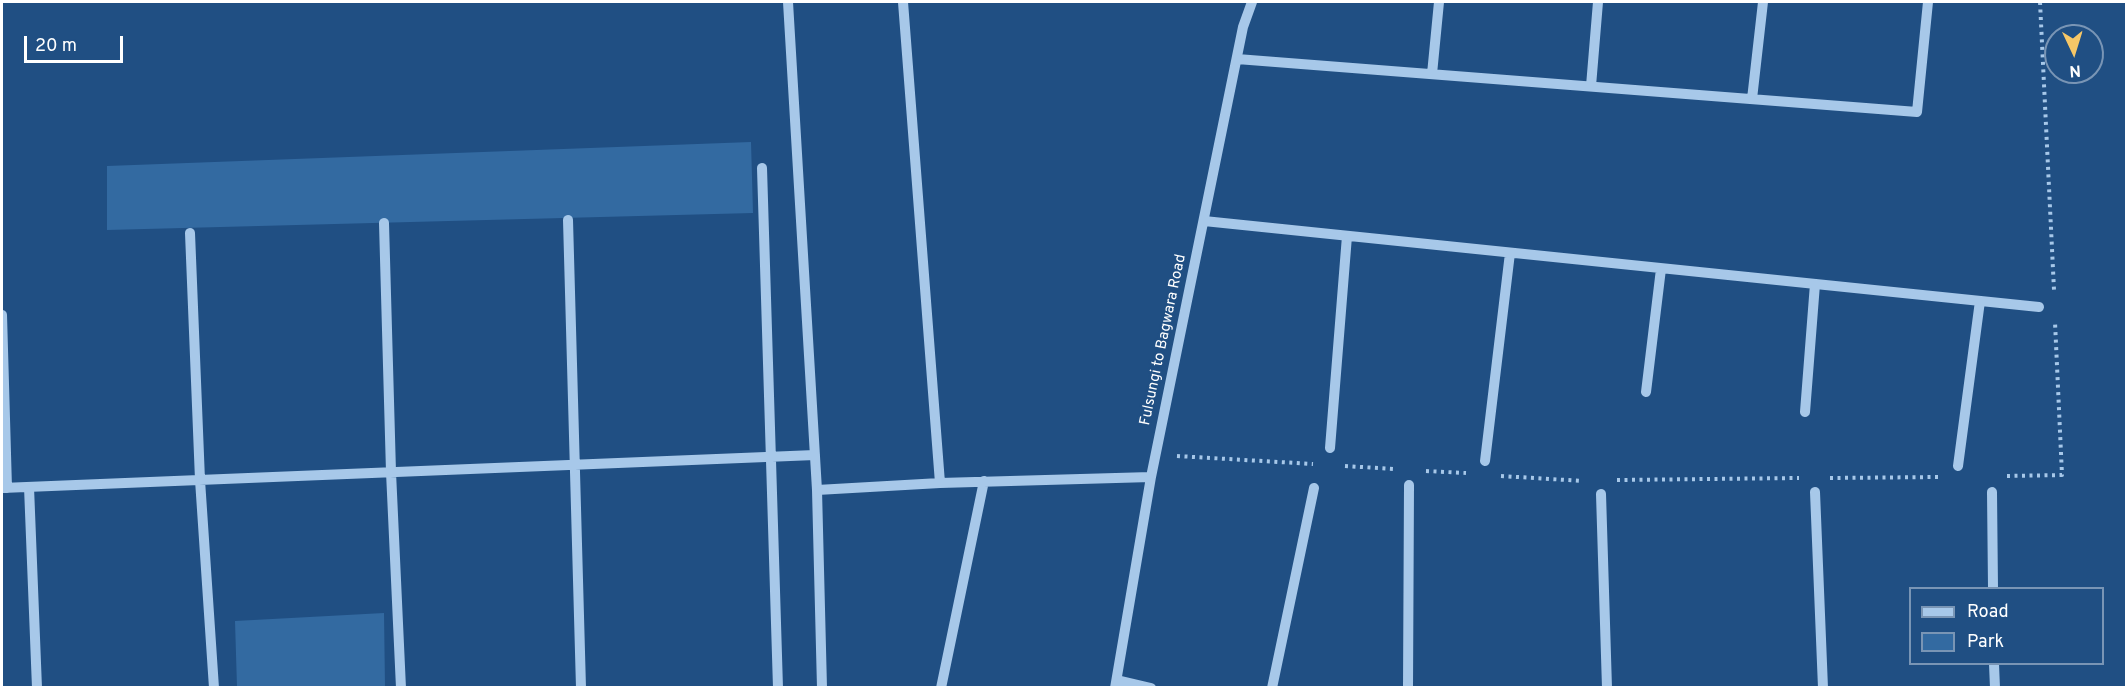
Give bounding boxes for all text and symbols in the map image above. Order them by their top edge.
scale bar [27,24,126,62]
north arrow [2044,24,2104,84]
text: 20 m [35,35,77,58]
text: N [2069,60,2082,80]
street label: Fulsungi to Bagwara Road [1137,253,1191,427]
legend [1909,587,2104,665]
text: Road [1967,601,2009,624]
text: Park [1967,631,2004,654]

